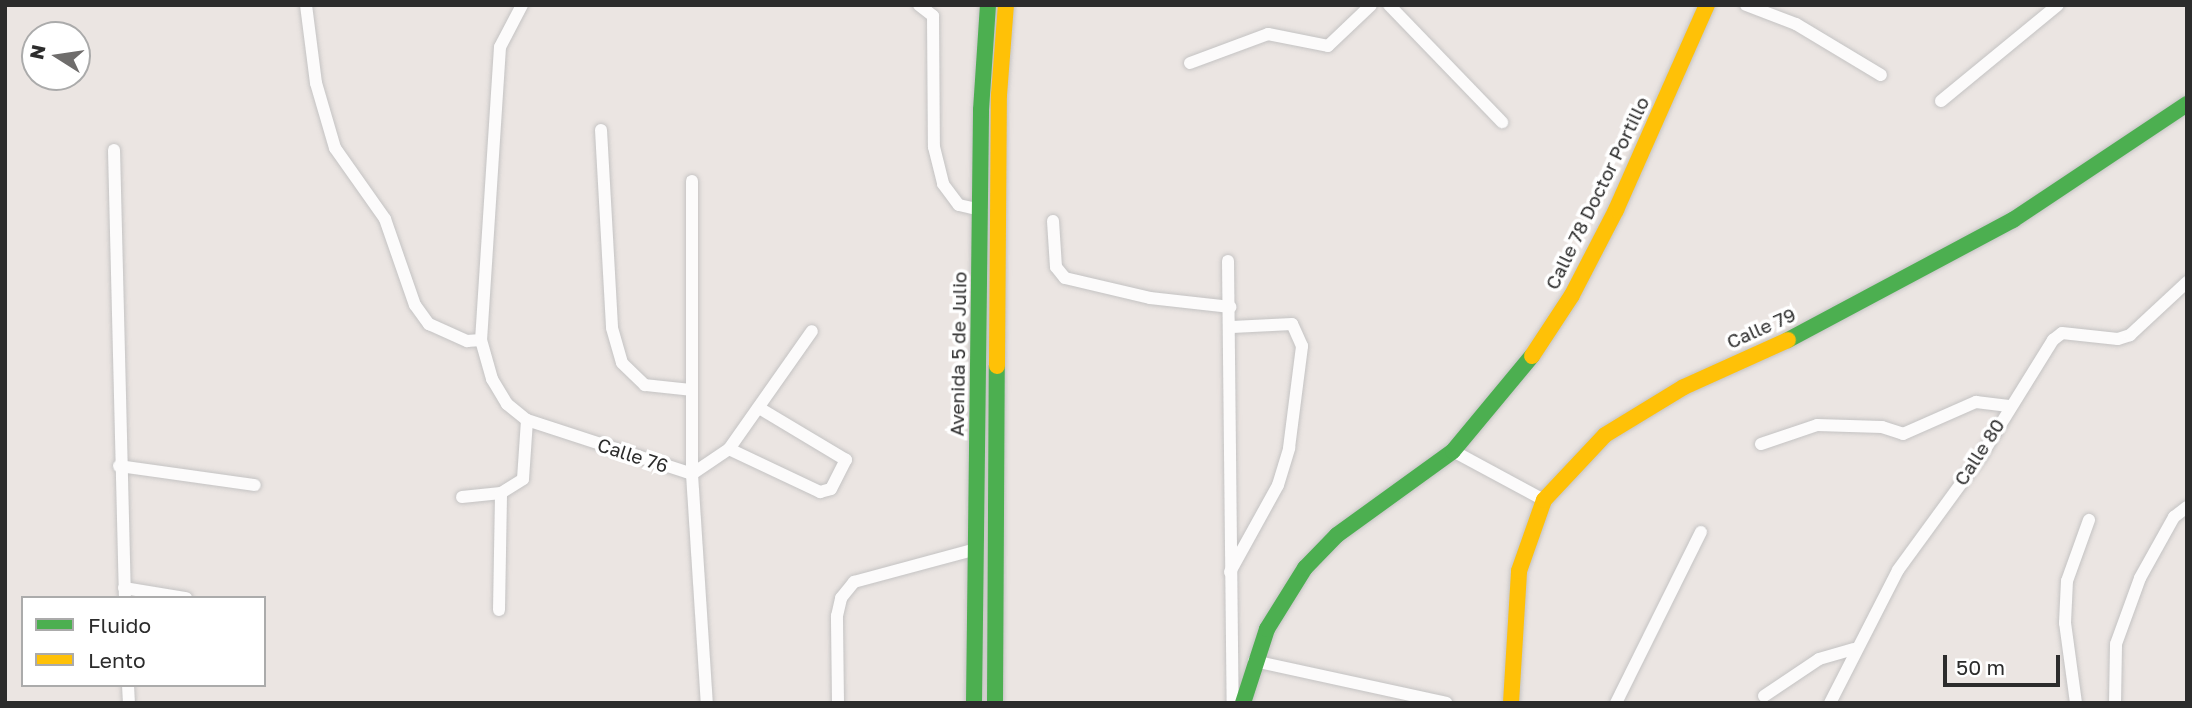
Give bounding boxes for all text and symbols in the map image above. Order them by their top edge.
north arrow [21,21,91,91]
text: N [24,42,50,61]
street label: Calle 78 Doctor Portillo [1540,93,1654,293]
street label: Avenida 5 de Julio [945,271,971,437]
street label: Calle 79 [1723,303,1799,353]
street label: Calle 80 [1949,414,2009,490]
street label: Calle 76 [595,433,671,477]
legend [21,596,266,687]
text: Fluido [88,612,151,638]
scale bar [1947,642,2064,686]
text: Lento [88,647,146,673]
text: 50 m [1956,654,2005,680]

